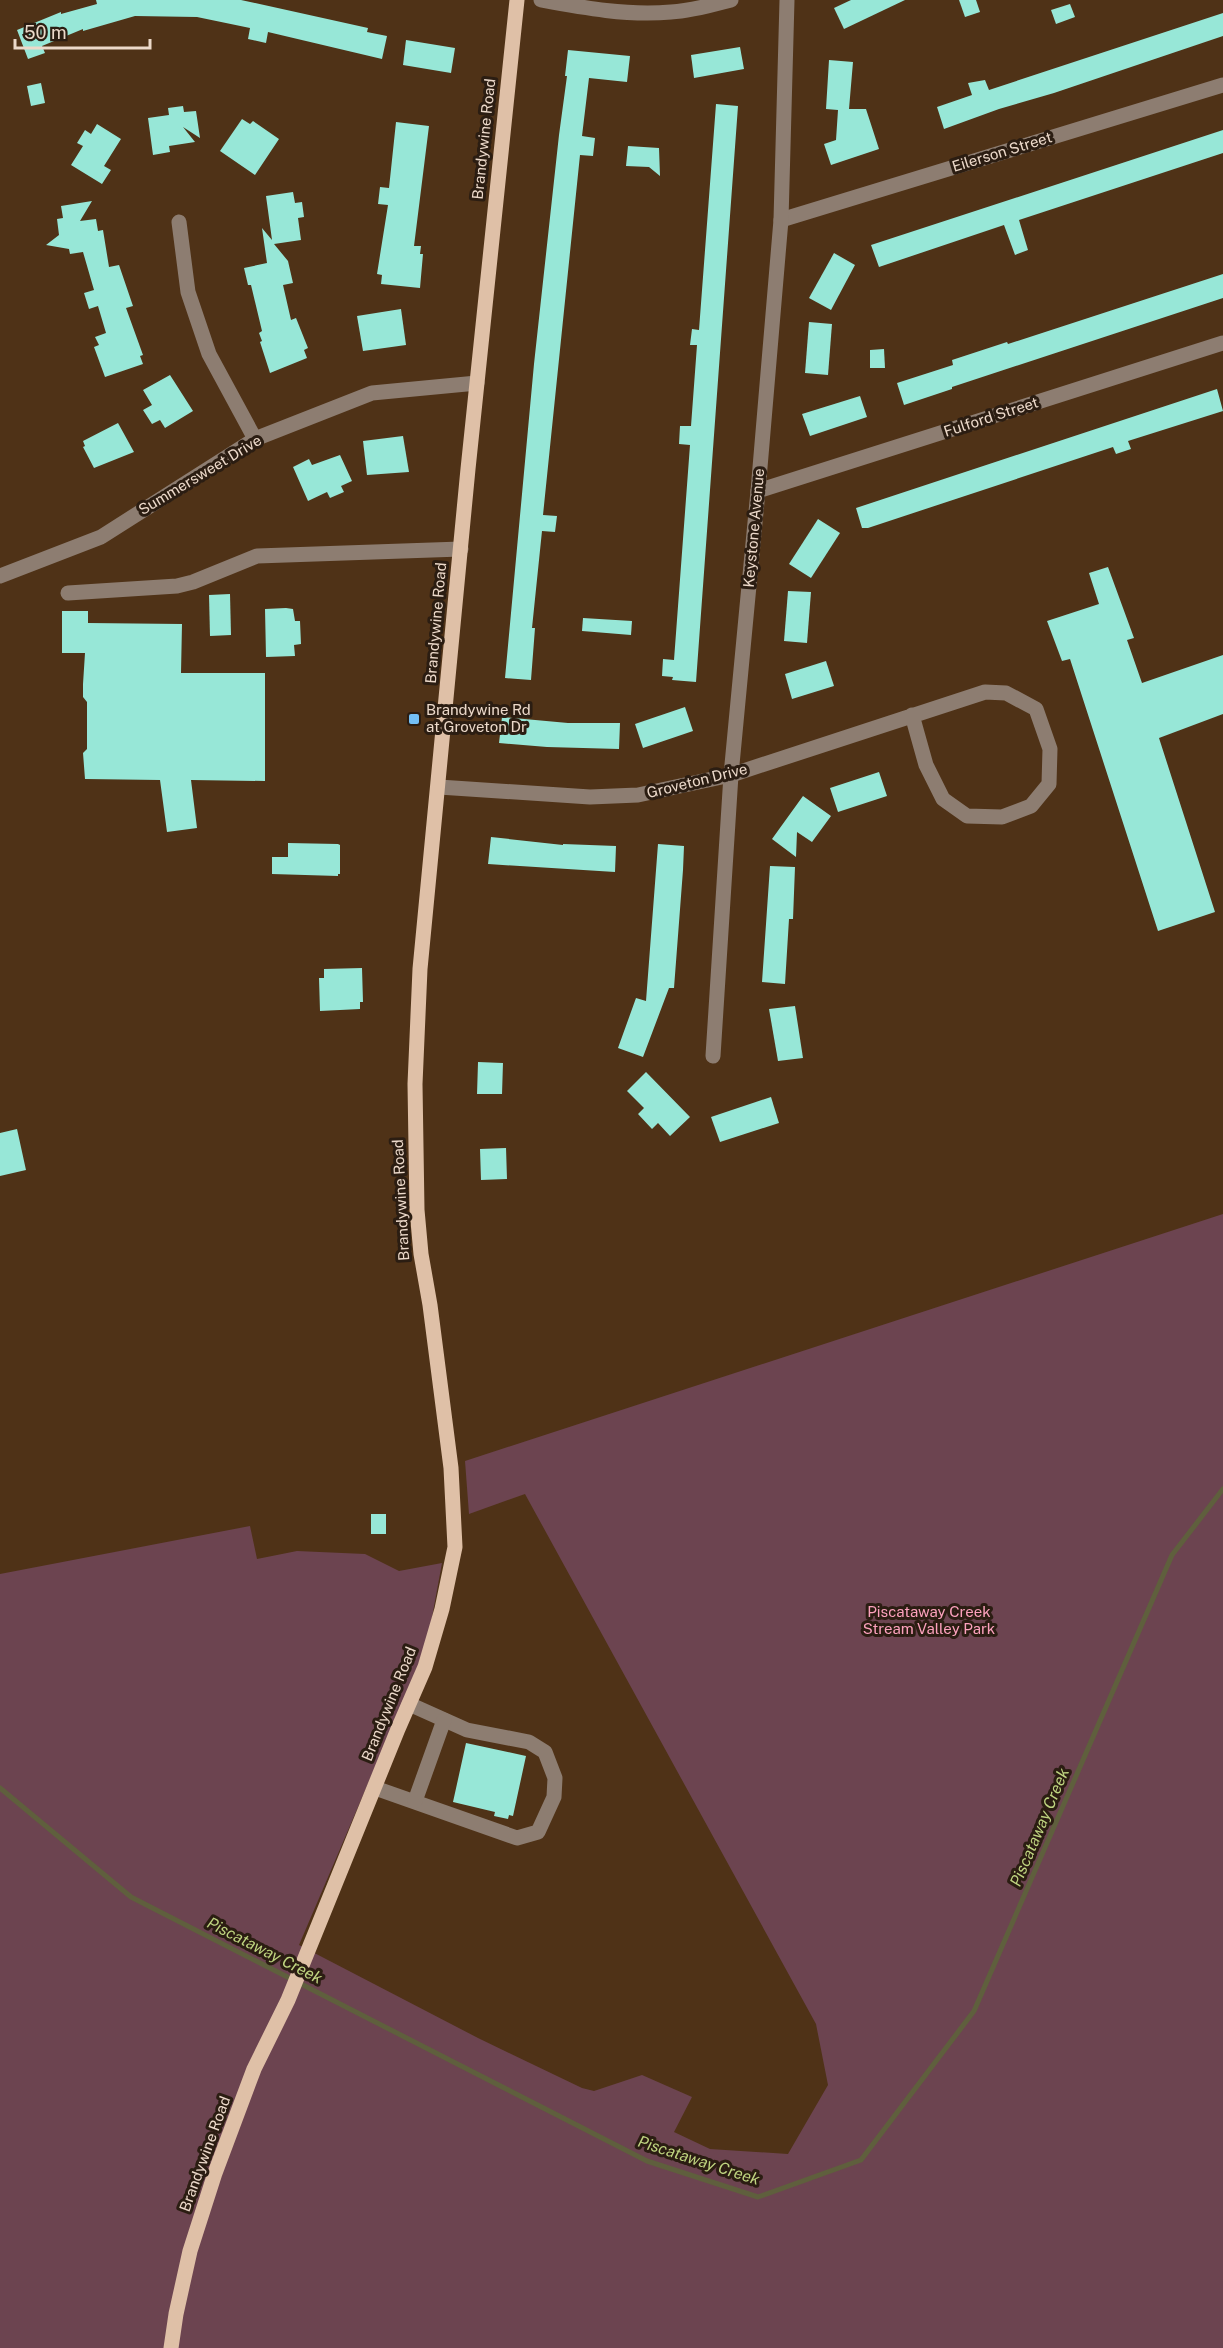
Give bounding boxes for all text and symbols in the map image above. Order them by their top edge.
scale bar [15,12,150,50]
text: 50 m [24,22,67,43]
street label: Brandywine Road [469,78,498,200]
street label: Eilerson Street [950,128,1054,175]
street label: Fulford Street [942,393,1040,440]
street label: Summersweet Drive [135,431,264,518]
street label: Keystone Avenue [740,468,767,588]
street label: Brandywine Road [422,562,449,684]
place label: Brandywine Rd at Groveton Dr [426,701,531,735]
marker: Brandywine Rd at Groveton Dr [407,712,421,726]
street label: Groveton Drive [645,760,749,801]
street label: Brandywine Road [389,1139,412,1261]
park label: Piscataway Creek Stream Valley Park [863,1603,995,1637]
street label: Brandywine Road [358,1644,419,1763]
water label: Piscataway Creek [1006,1765,1073,1889]
water label: Piscataway Creek [204,1913,326,1988]
street label: Brandywine Road [176,2094,233,2214]
water label: Piscataway Creek [636,2132,762,2189]

